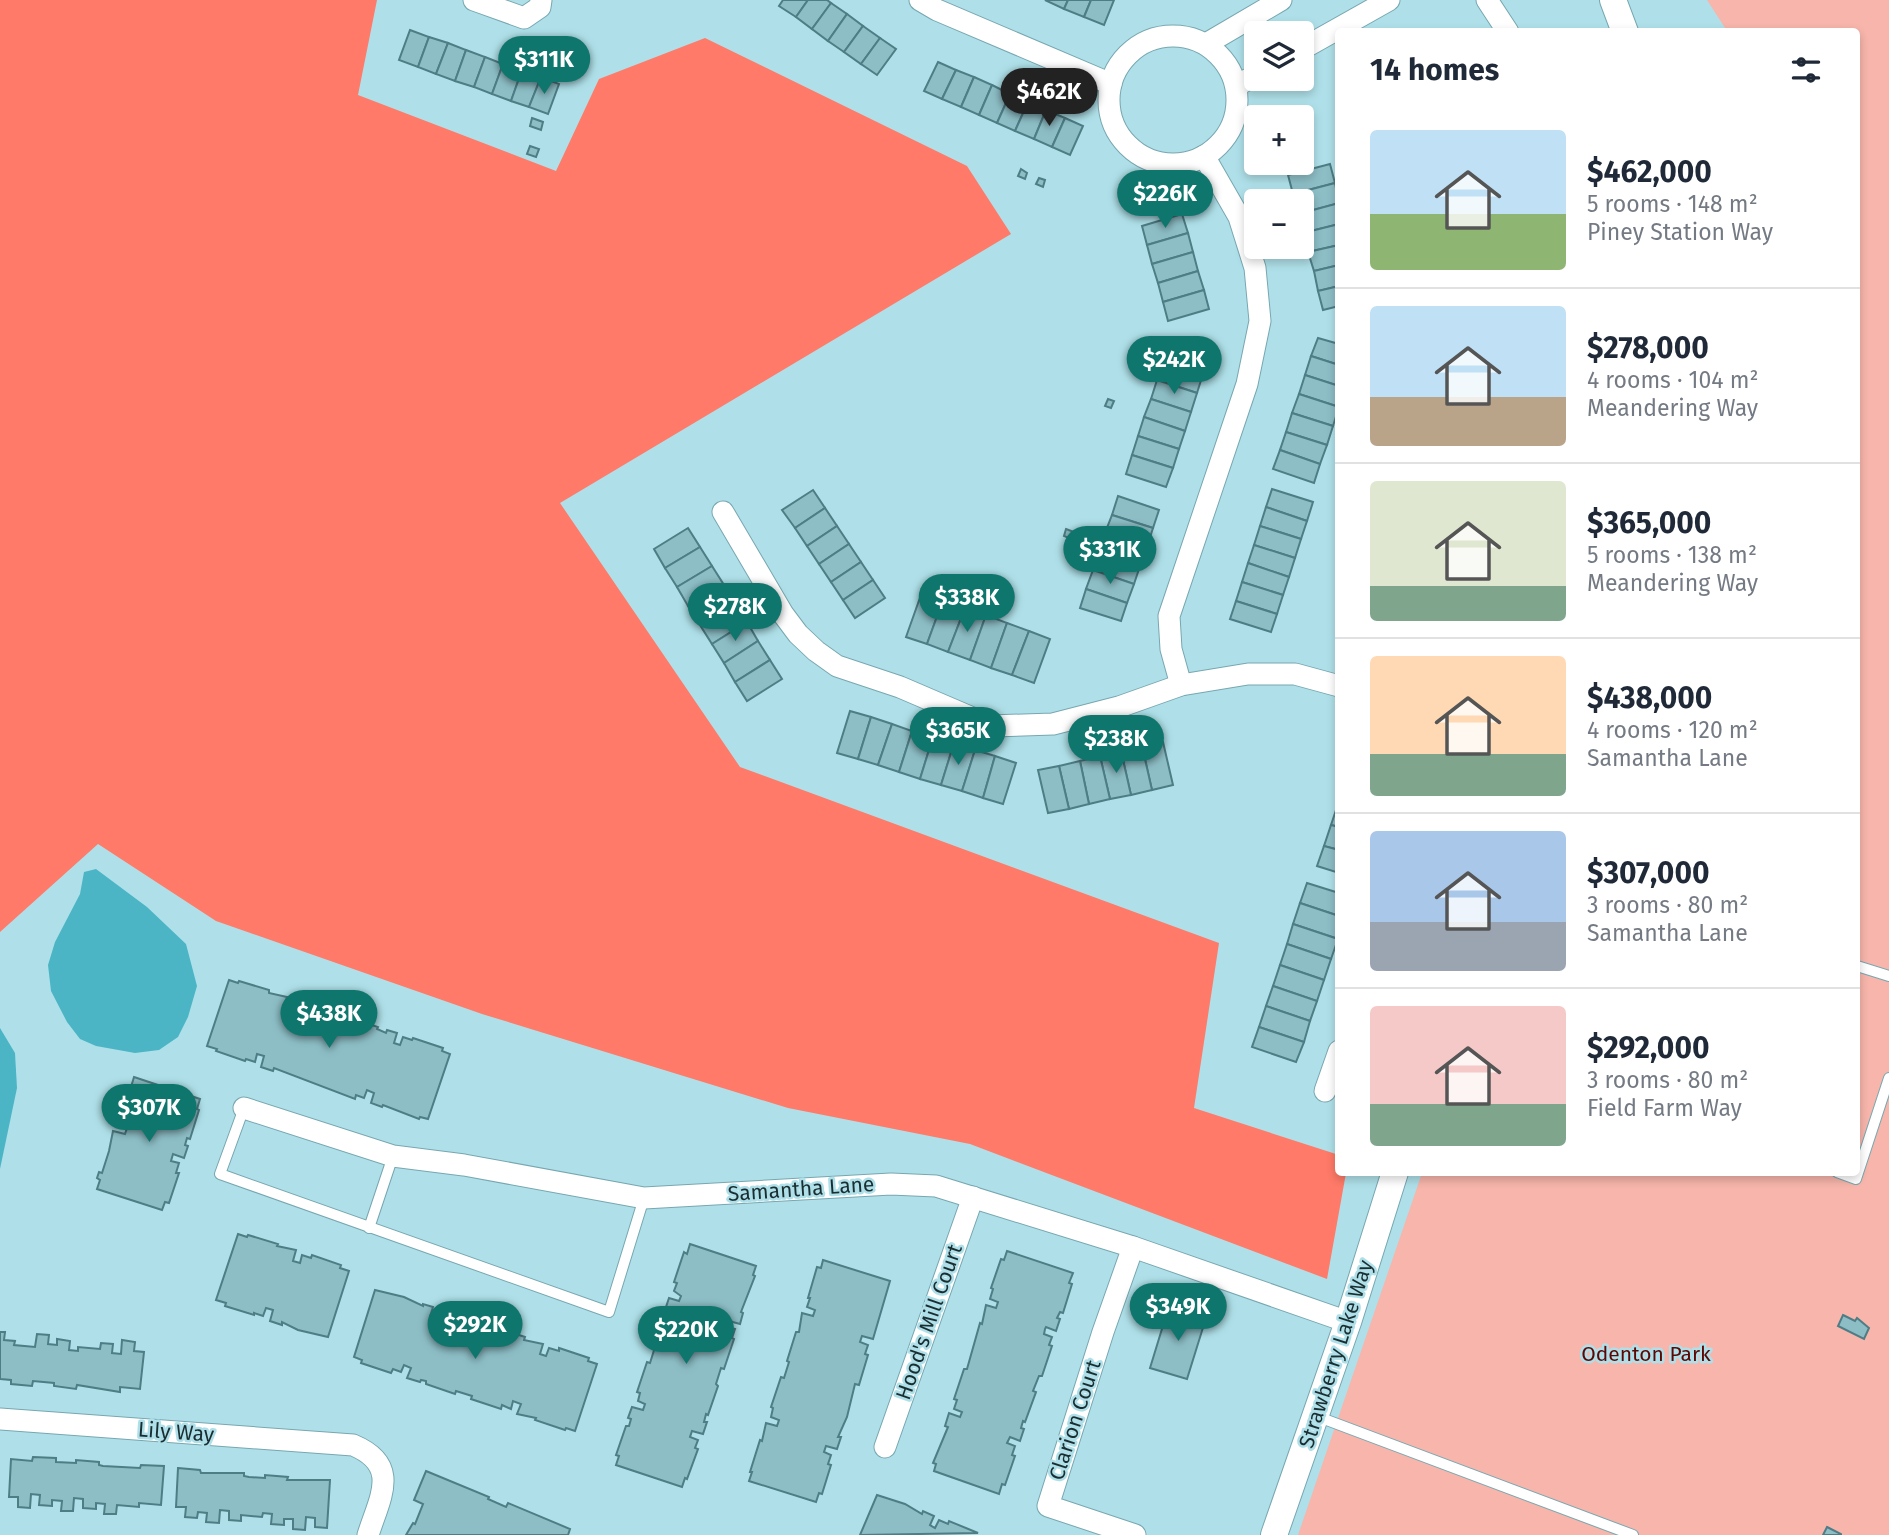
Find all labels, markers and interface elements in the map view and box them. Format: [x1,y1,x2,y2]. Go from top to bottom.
map controls [1244,21,1314,259]
button: layers [1244,21,1314,91]
pin: $311K [495,36,593,96]
text: $311K [514,45,574,73]
icon: filters [1787,51,1825,89]
text: 14 homes [1370,52,1499,88]
pin: $462K [1000,68,1098,128]
text: $462K [1017,77,1081,105]
button: + [1244,105,1314,175]
text: $462,000 [1587,154,1712,190]
icon: home [1426,158,1510,242]
pin: $226K [1116,170,1214,230]
text: $226K [1133,179,1197,207]
button: − [1244,189,1314,259]
text: 5 rooms · 148 m² [1587,190,1758,218]
text: Piney Station Way [1587,218,1773,246]
text: $278,000 [1587,330,1709,366]
icon: home [1426,334,1510,418]
pin: $242K [1125,336,1223,396]
text: $242K [1143,345,1205,373]
text: 4 rooms · 104 m² [1587,366,1758,394]
text: Meandering Way [1587,394,1758,422]
text: $365,000 [1587,505,1711,541]
icon: home [1426,509,1510,593]
pin: $331K [1061,526,1159,586]
text: $331K [1079,535,1141,563]
text: 5 rooms · 138 m² [1587,541,1757,569]
text: Meandering Way [1587,569,1758,597]
pin: $338K [918,574,1016,634]
text: $338K [935,583,999,611]
pin: $278K [686,584,784,643]
text: $278K [704,592,766,620]
text: $438,000 [1587,680,1712,716]
icon: home [1426,684,1510,768]
pin: $365K [909,708,1007,767]
text: $365K [926,716,990,744]
pin: $238K [1067,716,1165,775]
text: 4 rooms · 120 m² [1587,716,1758,744]
text: $238K [1084,724,1148,752]
text: Samantha Lane [1587,744,1748,772]
text: $307,000 [1587,855,1710,891]
icon: home [1426,859,1510,943]
text: 3 rooms · 80 m² [1587,891,1748,919]
text: Samantha Lane [1587,919,1748,947]
pin: $438K [280,990,378,1050]
text: $438K [296,999,362,1027]
text: $292,000 [1587,1030,1710,1066]
icon: home [1426,1034,1510,1118]
text: 3 rooms · 80 m² [1587,1066,1748,1094]
pin: $307K [100,1084,198,1144]
text: $307K [118,1093,180,1121]
text: Field Farm Way [1587,1094,1742,1122]
street label: Samantha Lane [727,1171,875,1207]
street label: Hood's Mill Court [890,1240,968,1403]
street label: Strawberry Lake Way [1293,1256,1379,1451]
pin: $349K [1129,1284,1227,1343]
text: $349K [1146,1292,1210,1320]
pin: $292K [426,1302,524,1361]
pin: $220K [637,1306,735,1366]
text: $292K [444,1310,506,1338]
text: $220K [654,1315,718,1343]
park label: Odenton Park [1581,1341,1711,1367]
street label: Clarion Court [1043,1356,1107,1483]
street label: Lily Way [137,1416,216,1448]

